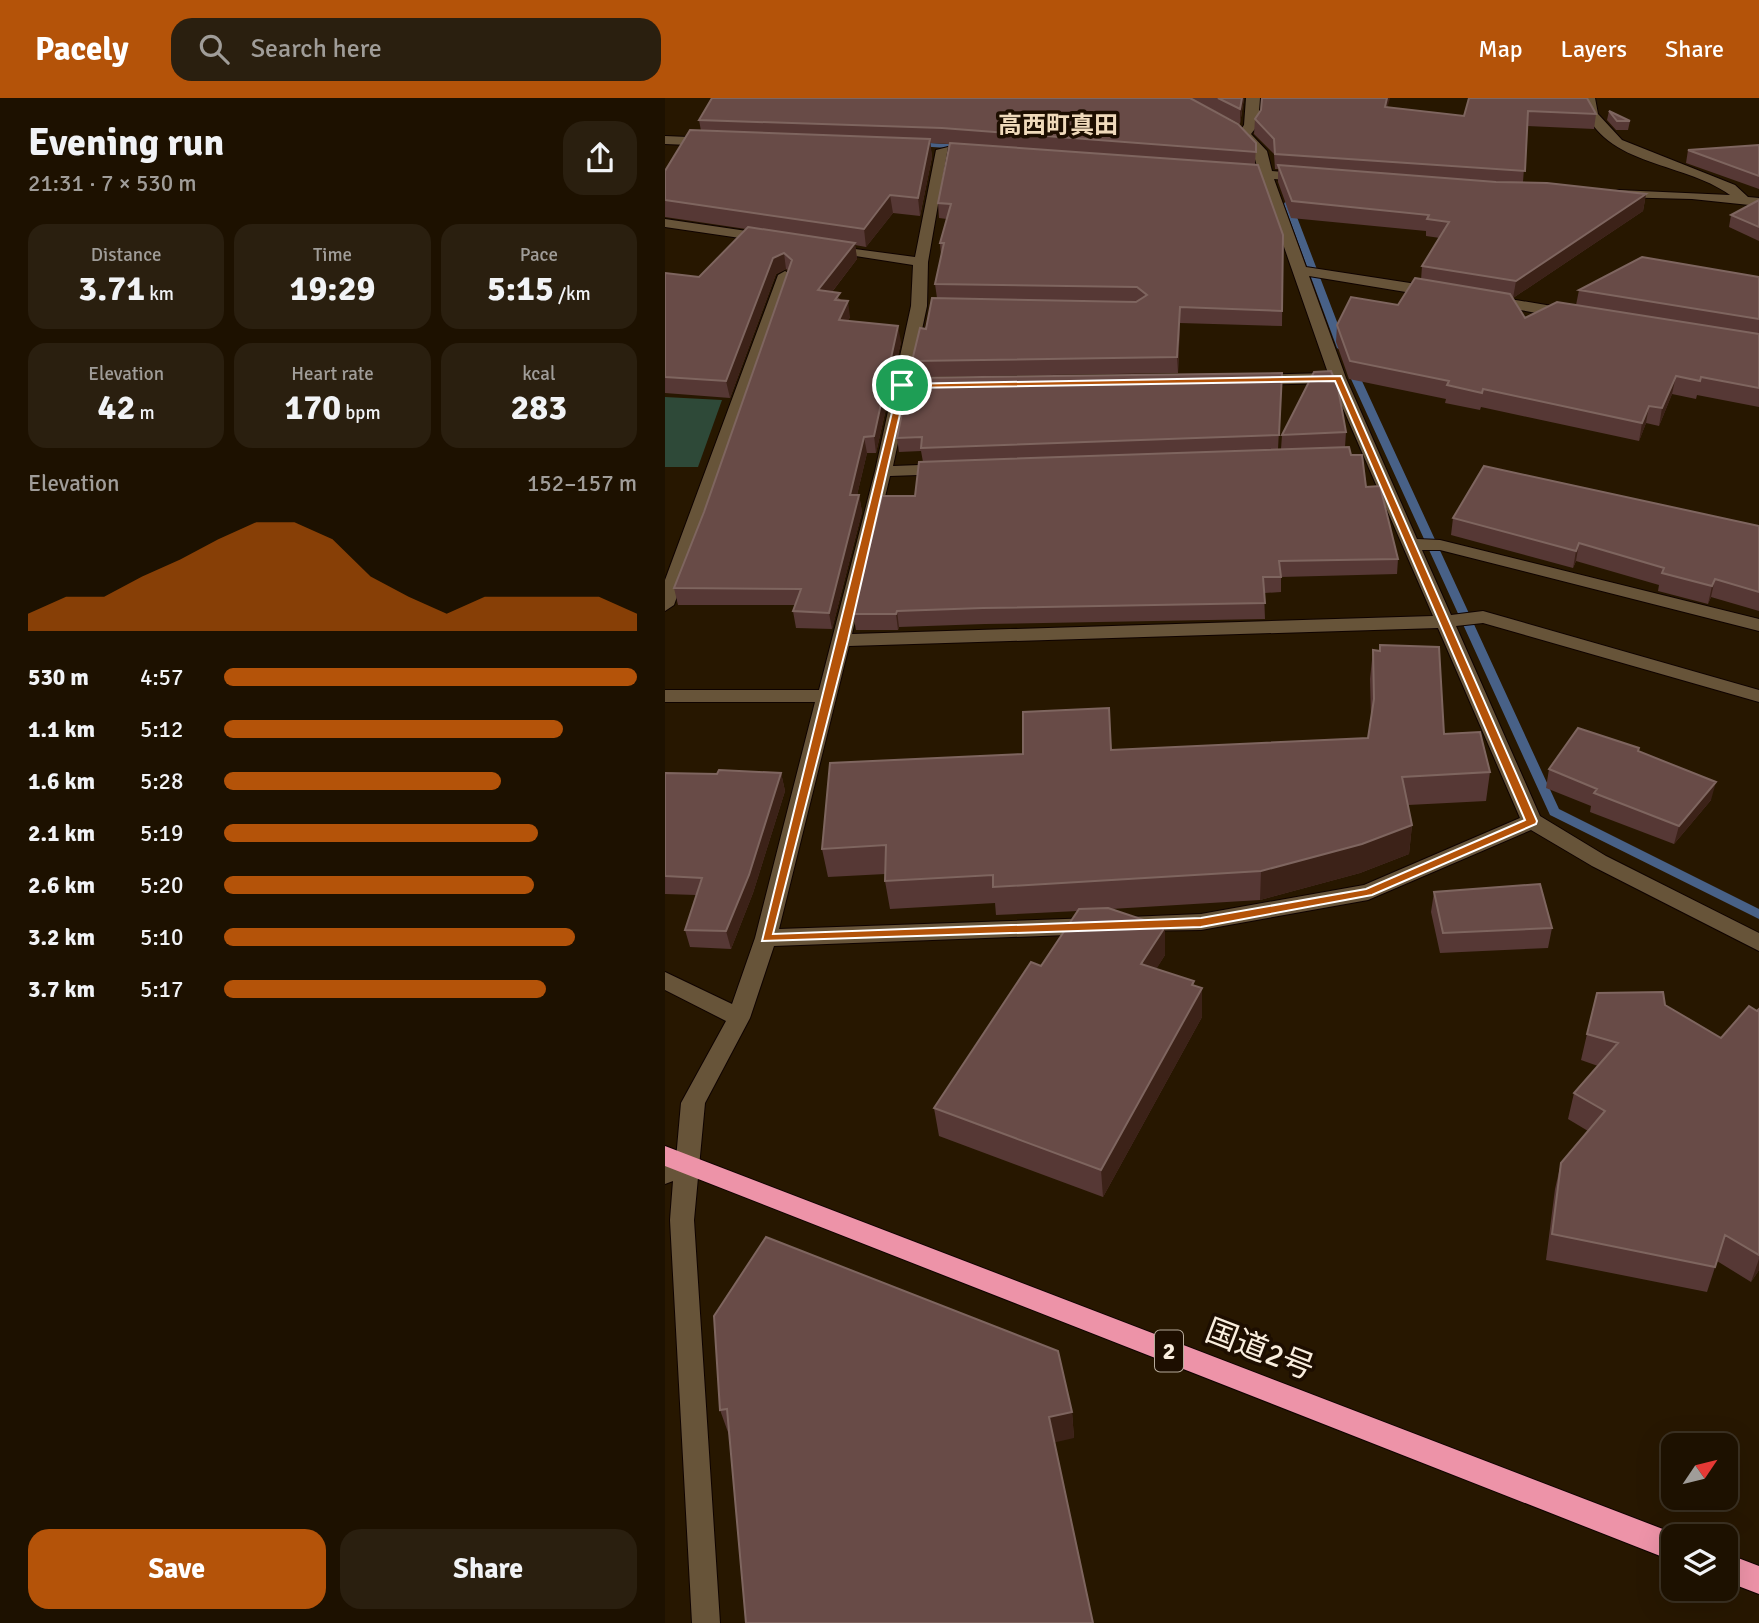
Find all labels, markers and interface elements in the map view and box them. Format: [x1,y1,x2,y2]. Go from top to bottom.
search box [171,18,661,81]
text: Pacely [35,29,129,70]
icon: search [195,30,233,68]
text: Search here [251,33,382,65]
text: Map [1478,34,1523,64]
text: Layers [1561,34,1627,64]
text: Share [1665,34,1724,64]
district label: 高西町真田 [998,110,1118,140]
text: Evening run [28,119,224,166]
button: share [563,121,637,195]
text: 21:31 · 7 × 530 m [28,169,197,198]
text: Distance [91,243,162,267]
text: Time [313,243,352,267]
text: Pace [520,243,558,267]
text: 3.71 [78,267,145,310]
text: 19:29 [290,267,375,310]
text: 5:15 [487,267,554,310]
text: km [145,282,174,306]
text: /km [554,282,591,306]
pin [872,355,932,415]
text: Elevation [88,362,164,386]
text: Heart rate [291,362,374,386]
text: kcal [522,362,555,386]
icon: arrive [883,366,921,404]
text: 42 [98,386,135,429]
text: 170 [284,386,341,429]
text: 283 [510,386,567,429]
text: m [135,401,155,425]
text: bpm [341,401,381,425]
text: Elevation [28,469,120,498]
text: 152–157 m [527,469,637,498]
text: 530 m [28,663,89,692]
text: 4:57 [140,663,183,692]
text: 1.1 km [28,715,95,744]
text: 5:12 [140,715,183,744]
text: 1.6 km [28,767,95,796]
text: 5:28 [140,767,183,796]
text: 2.1 km [28,819,95,848]
text: 5:19 [140,819,183,848]
text: 2.6 km [28,871,95,900]
text: 5:20 [140,871,183,900]
text: 3.2 km [28,923,95,952]
text: 5:10 [140,923,183,952]
text: 3.7 km [28,975,95,1004]
text: 5:17 [140,975,183,1004]
street label: 国道2号 [1200,1311,1320,1388]
road number: 2 [1155,1330,1183,1372]
north arrow [1661,1433,1738,1510]
map controls [1661,1433,1738,1601]
button: layers [1661,1524,1738,1601]
button: Save [28,1529,326,1609]
button: Share [340,1529,637,1609]

